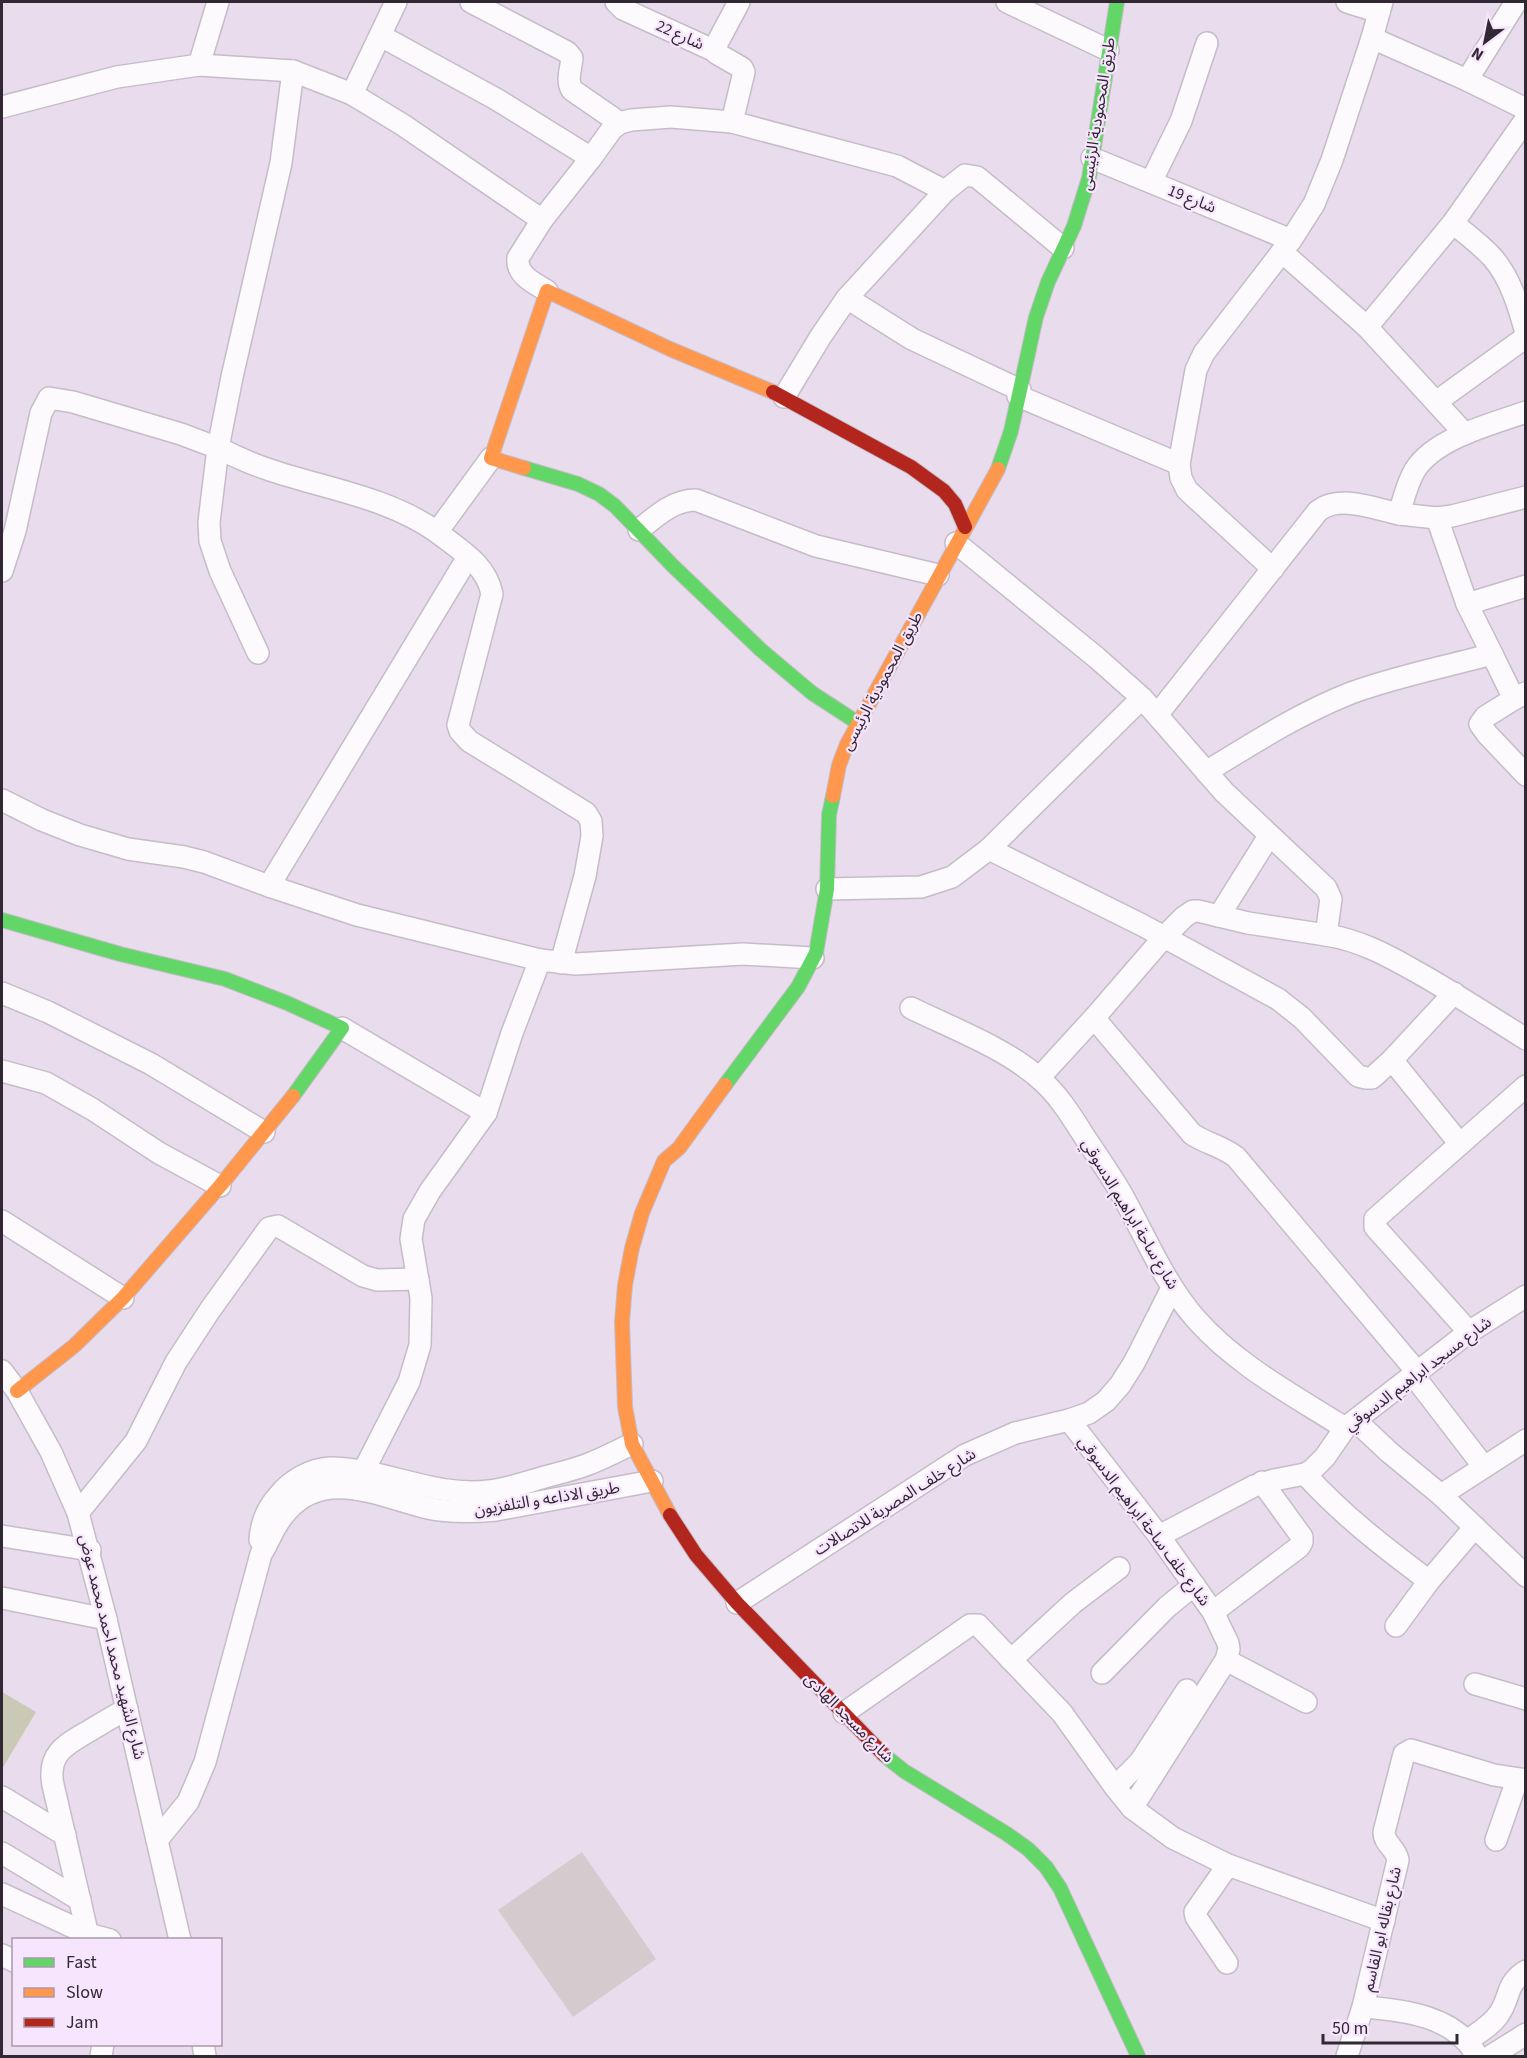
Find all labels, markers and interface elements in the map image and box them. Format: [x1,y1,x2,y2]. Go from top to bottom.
north arrow [1455,12,1515,72]
street label: شارع 22 [652,15,707,56]
street label: طريق المحمودية الرئيسى [1075,36,1121,192]
text: N [1467,42,1488,66]
street label: شارع 19 [1164,179,1219,220]
street label: طريق المحمودية الرئيسى [836,607,928,754]
street label: شارع ساحة ابراهيم الدسوقي [1075,1134,1184,1294]
street label: شارع مسجد ابراهيم الدسوقي [1340,1311,1497,1437]
street label: شارع خلف ساحة ابراهيم الدسوقي [1072,1431,1215,1611]
street label: شارع خلف المصرية للاتصالات [810,1443,981,1562]
street label: طريق الاذاعه و التلفزيون [473,1477,622,1521]
street label: شارع الشهيد محمد احمد محمد عوض [72,1532,151,1762]
street label: شارع مسجد الهادى [799,1668,899,1768]
street label: شارع بقاله ابو القاسم [1357,1864,1408,1994]
legend [12,1938,222,2046]
text: Fast [66,1950,97,1975]
text: Slow [66,1980,103,2005]
scale bar [1323,2007,1456,2045]
text: Jam [66,2010,99,2035]
text: 50 m [1332,2016,1368,2041]

